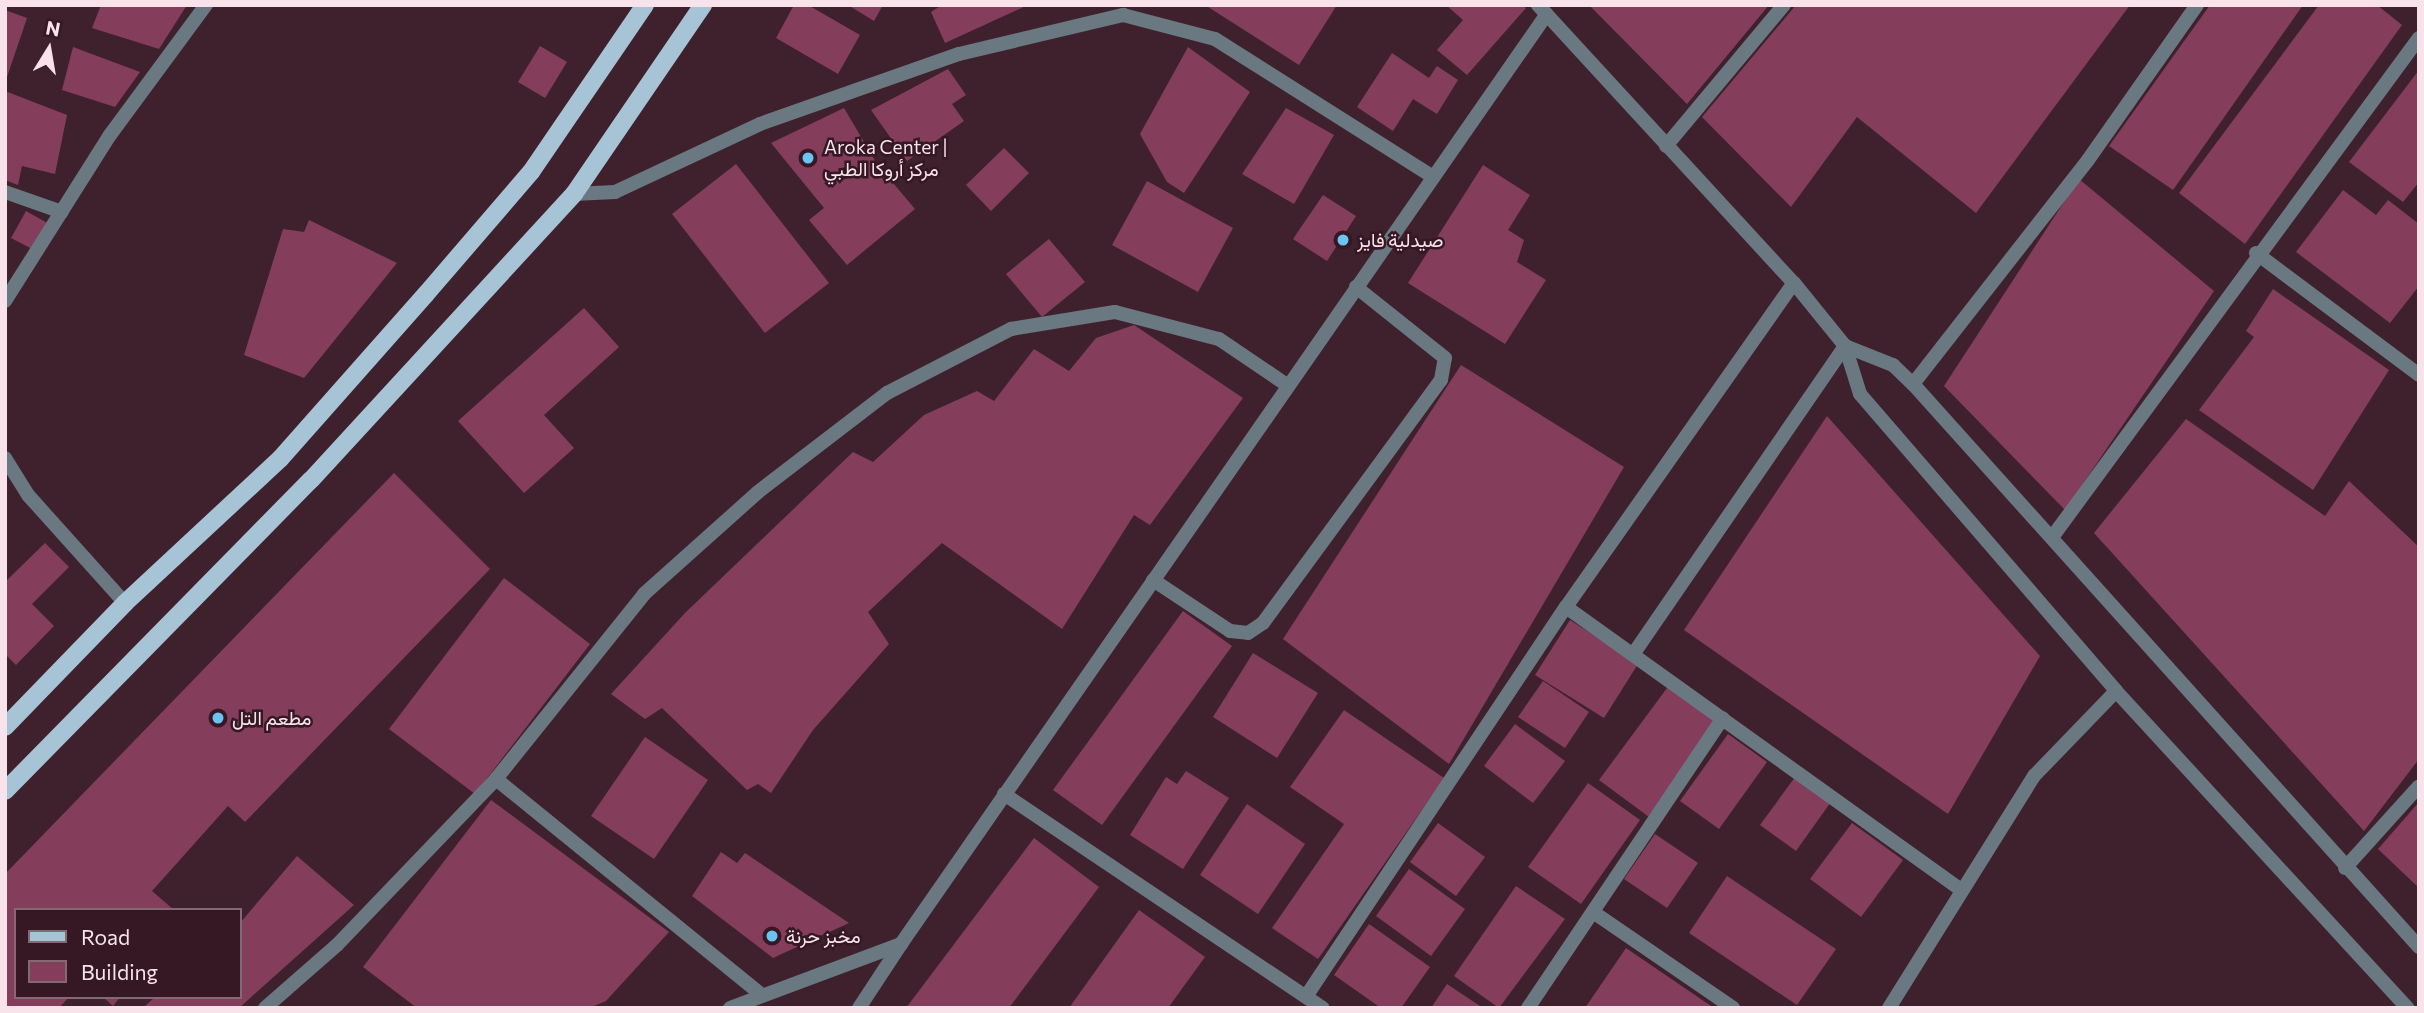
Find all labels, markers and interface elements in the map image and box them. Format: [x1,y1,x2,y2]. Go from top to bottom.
north arrow [14,14,84,84]
text: N [44,15,62,41]
place label: Aroka Center | مركز أروكا الطبي [824,136,947,180]
marker: Aroka Center | مركز أروكا الطبي [798,148,818,168]
place label: صيدلية فايز [1357,229,1443,251]
marker: صيدلية فايز [1335,232,1351,248]
place label: مطعم التل [232,707,311,729]
marker: مطعم التل [210,710,226,726]
legend [14,908,242,999]
text: Road [81,924,130,949]
place label: مخبز حرنة [786,925,861,947]
marker: مخبز حرنة [764,928,780,944]
text: Building [81,959,158,984]

